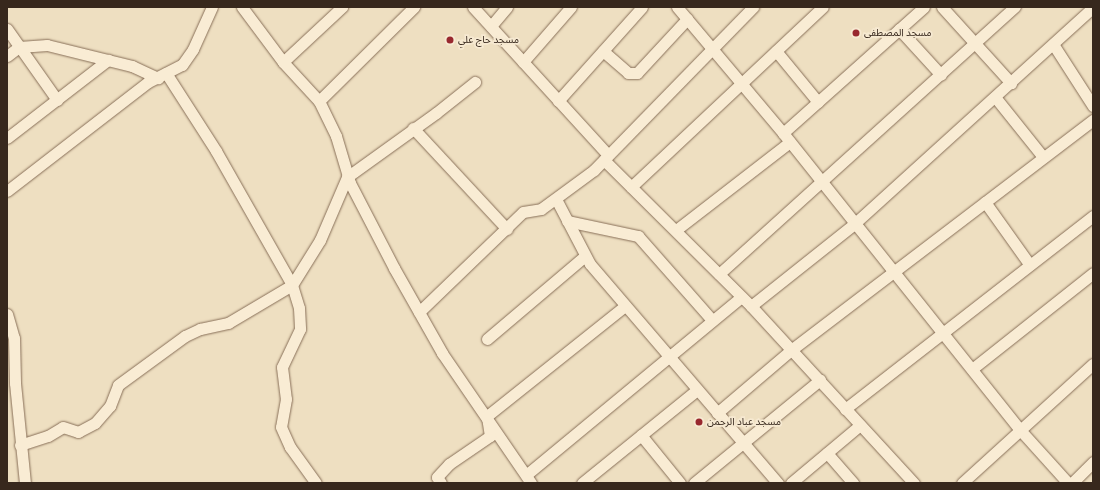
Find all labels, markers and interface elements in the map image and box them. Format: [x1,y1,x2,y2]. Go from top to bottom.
place label: مسجد المصطفى [864,27,932,39]
marker: مسجد المصطفى [851,28,861,38]
place label: مسجد حاج علي [458,34,519,46]
marker: مسجد حاج علي [445,35,455,45]
place label: مسجد عباد الرحمن [707,416,781,428]
marker: مسجد عباد الرحمن [694,417,704,427]

